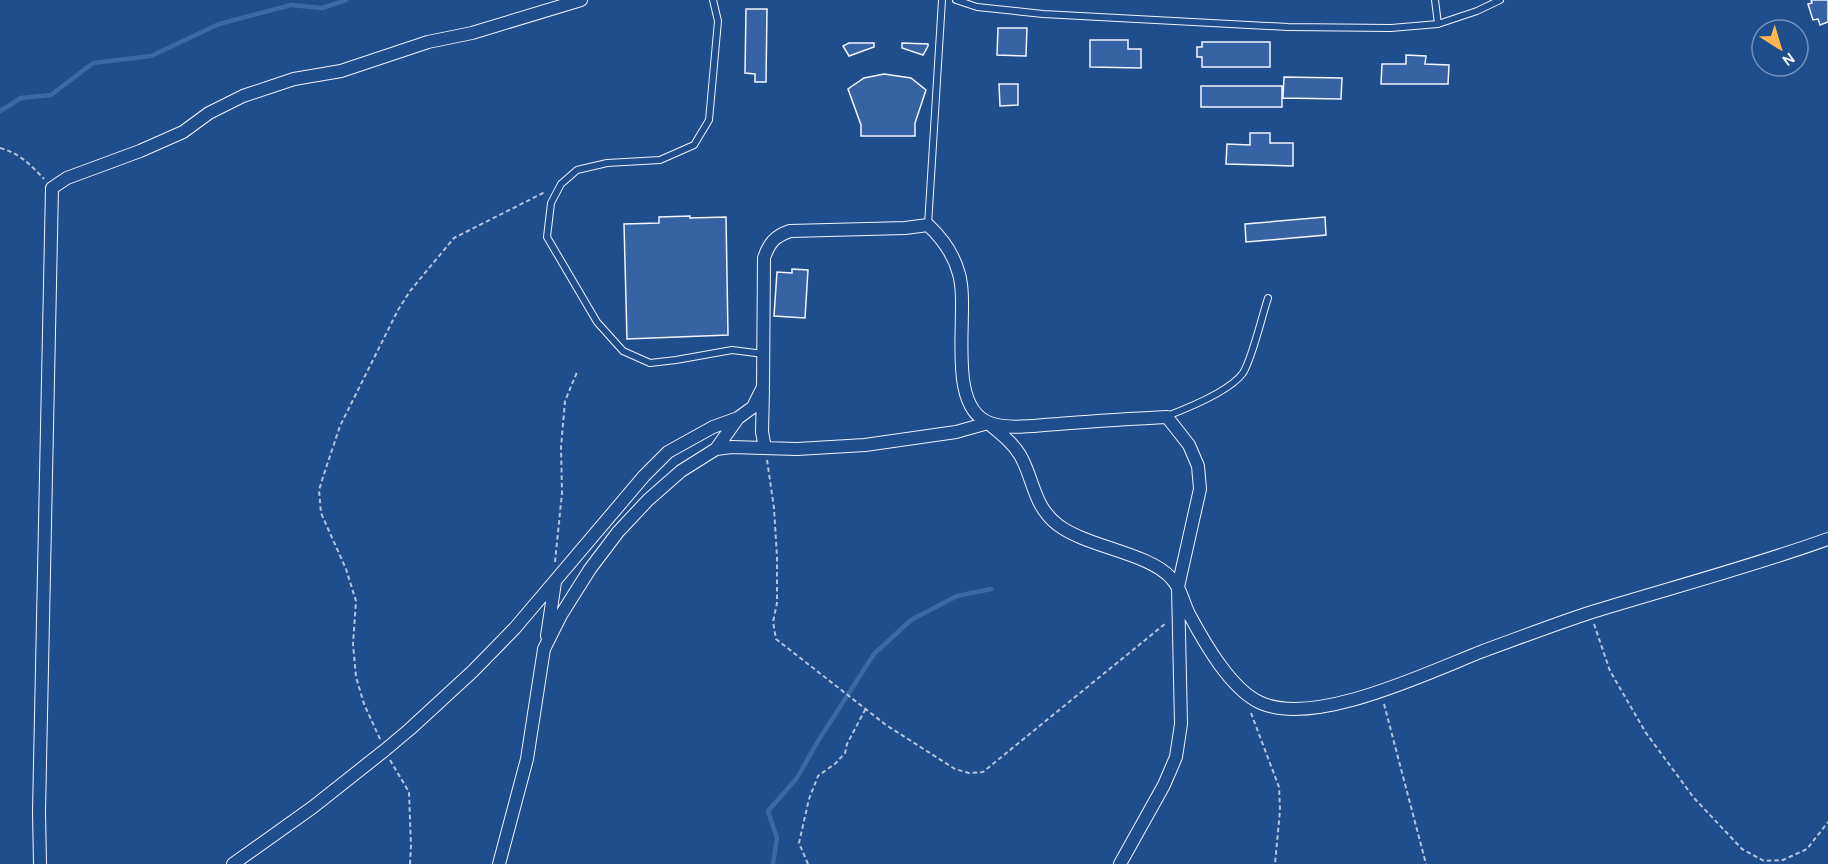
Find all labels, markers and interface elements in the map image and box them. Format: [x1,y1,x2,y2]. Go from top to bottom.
north arrow [1750,18,1810,78]
text: N [1778,49,1799,71]

